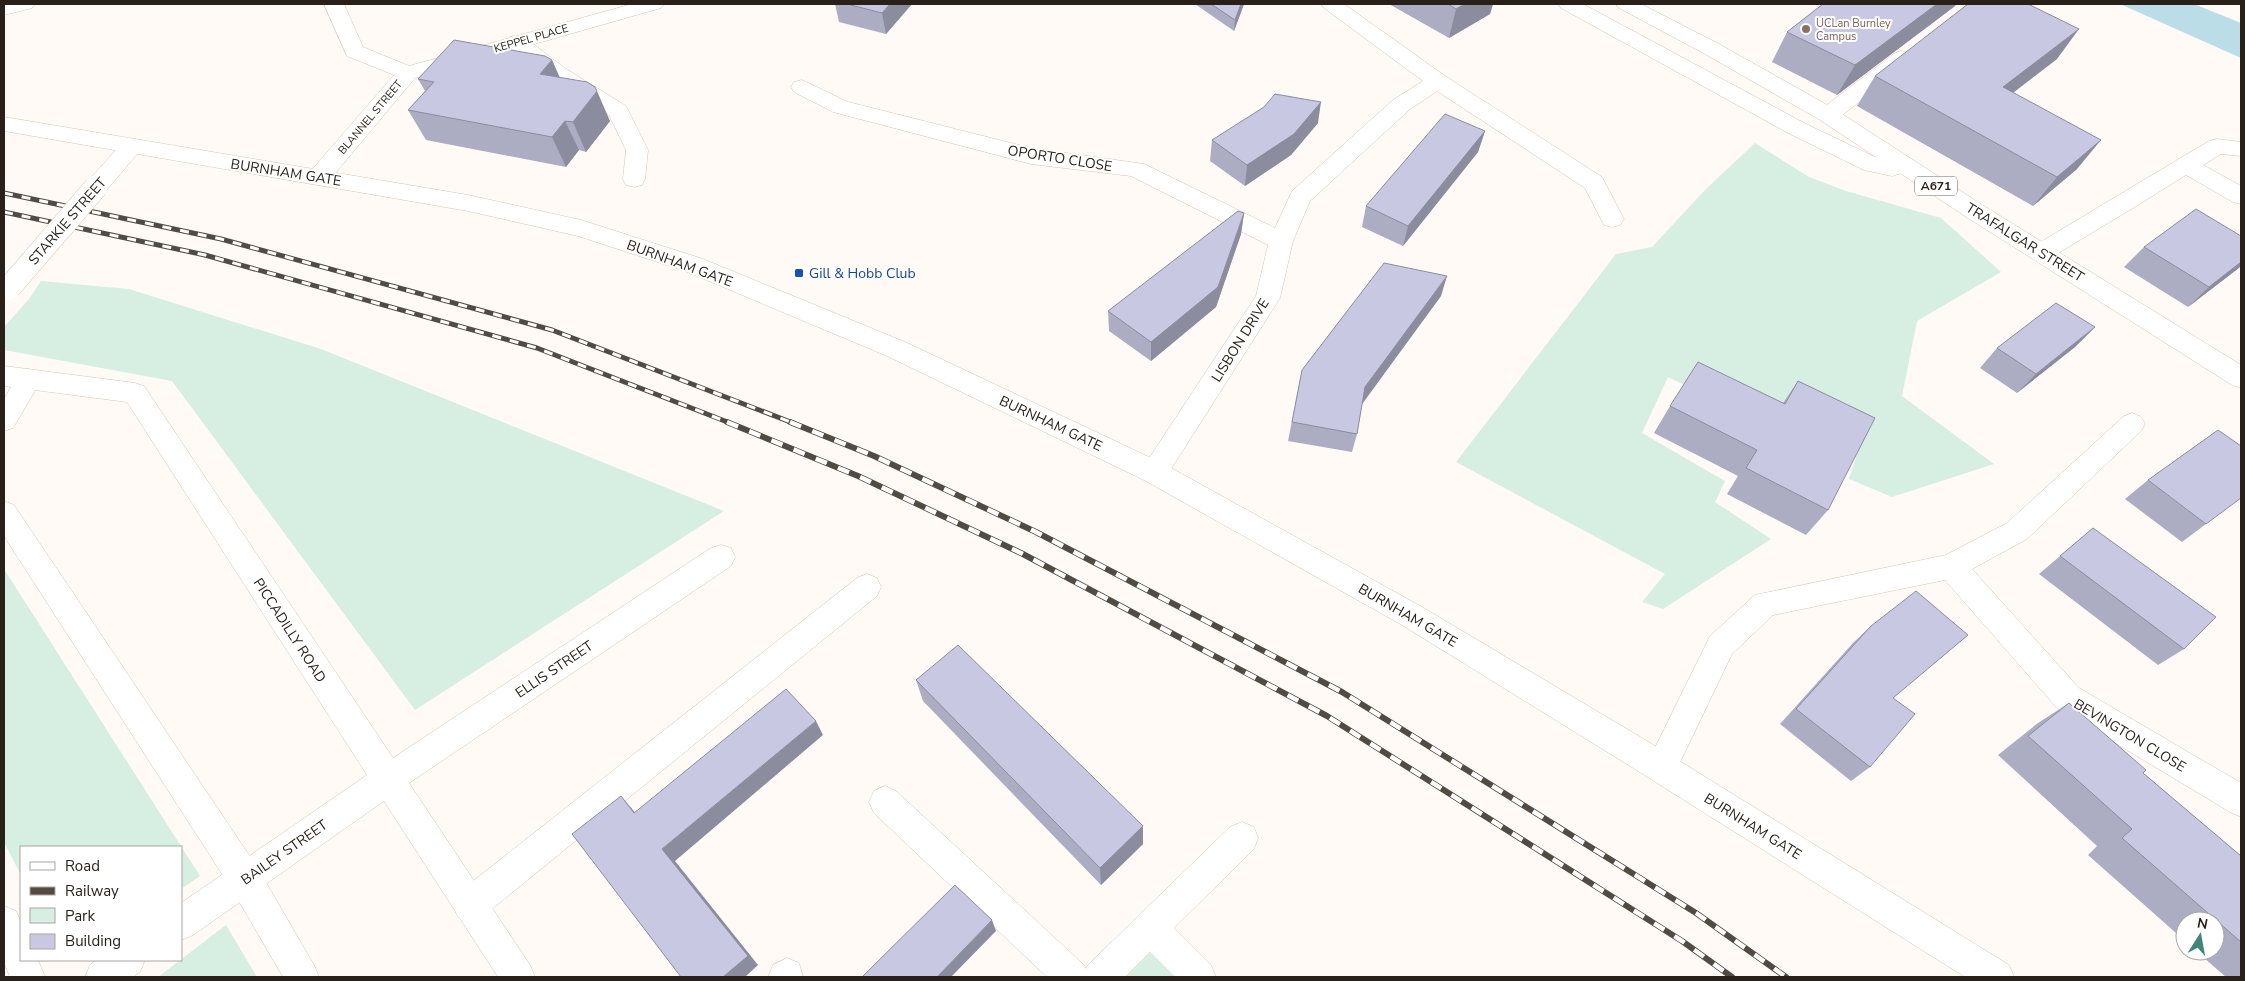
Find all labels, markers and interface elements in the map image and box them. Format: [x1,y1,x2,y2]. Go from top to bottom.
place label: UCLan Burnley Campus [1816,16,1891,44]
street label: KEPPEL PLACE [492,21,570,56]
marker: UCLan Burnley Campus [1800,23,1812,35]
street label: BLANNEL STREET [335,77,406,158]
street label: OPORTO CLOSE [1006,141,1114,176]
street label: BURNHAM GATE [229,154,343,191]
street label: STARKIE STREET [24,173,111,269]
road number: A671 [1915,177,1957,196]
street label: TRAFALGAR STREET [1962,198,2088,287]
street label: BURNHAM GATE [624,235,736,291]
place label: Gill & Hobb Club [809,264,916,283]
marker: Gill & Hobb Club [793,267,805,279]
street label: LISBON DRIVE [1207,295,1274,386]
street label: BURNHAM GATE [996,391,1105,456]
street label: PICCADILLY ROAD [249,574,330,686]
street label: BURNHAM GATE [1355,579,1461,652]
street label: ELLIS STREET [512,636,597,702]
street label: BEVINGTON CLOSE [2070,694,2189,776]
street label: BURNHAM GATE [1700,789,1805,864]
street label: BAILEY STREET [237,815,332,889]
legend [20,846,182,961]
text: Road [65,856,100,876]
text: Railway [65,881,119,901]
text: Park [65,906,95,926]
north arrow [2175,911,2225,961]
text: N [2195,913,2209,934]
text: Building [65,931,121,951]

